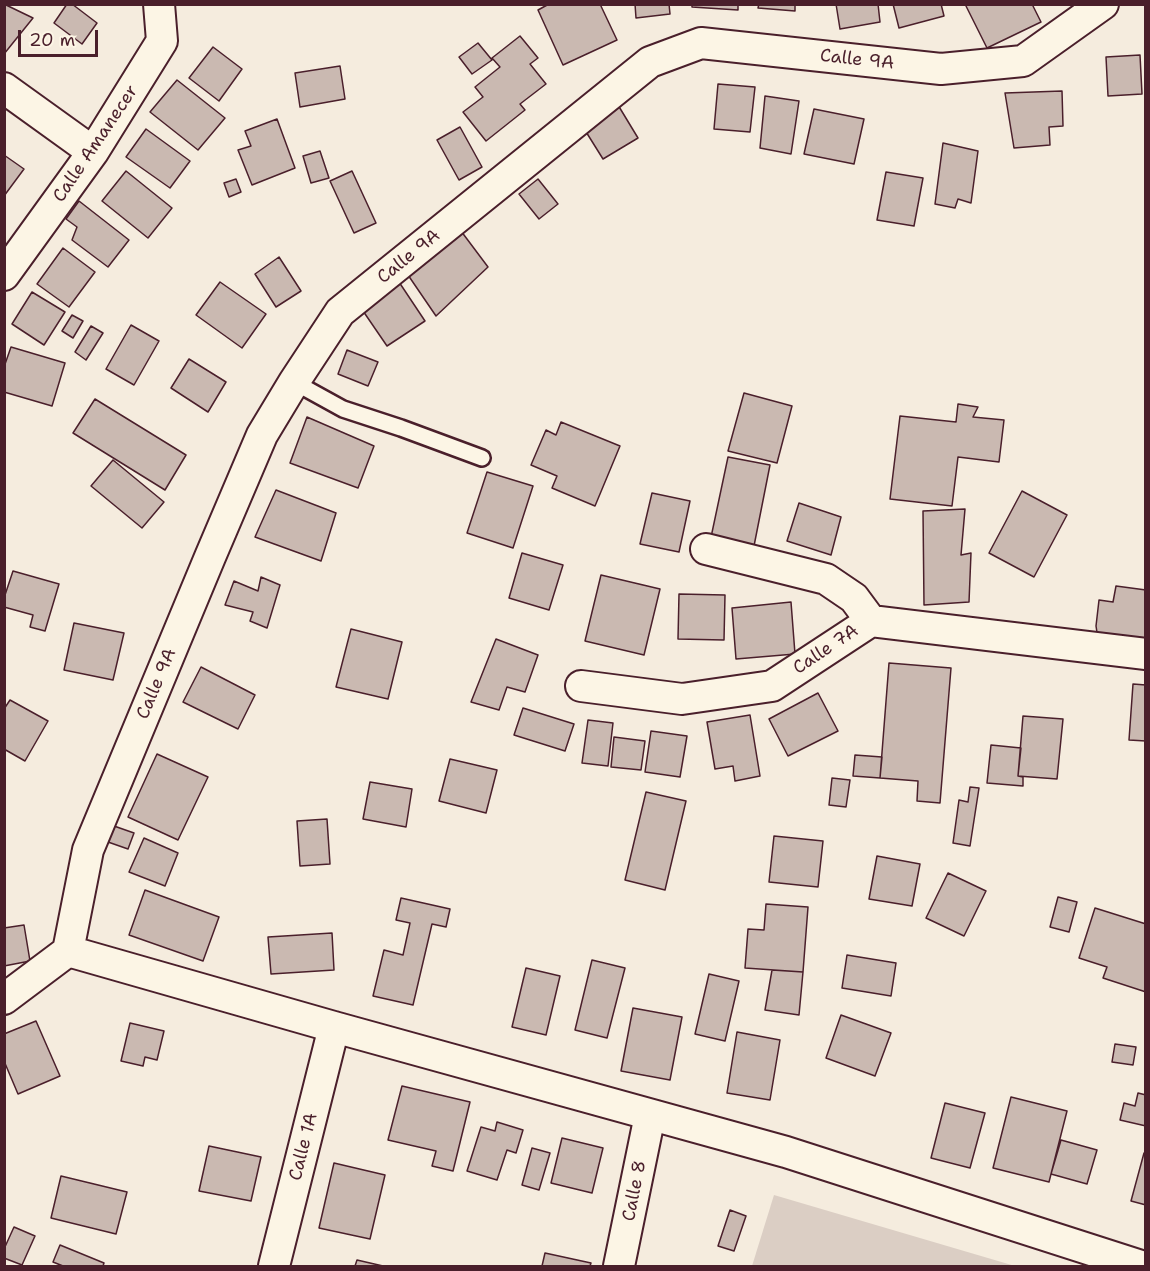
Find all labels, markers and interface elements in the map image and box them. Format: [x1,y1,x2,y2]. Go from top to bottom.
scale bar [21,18,100,56]
text: 20 m [29,28,75,52]
street label: Calle 9A [819,45,895,75]
street label: Calle Amanecer [49,81,143,207]
street label: Calle 9A [373,225,445,289]
street label: Calle 7A [789,620,863,680]
street label: Calle 9A [132,645,182,723]
street label: Calle 1A [285,1111,323,1183]
street label: Calle 8 [619,1159,651,1223]

